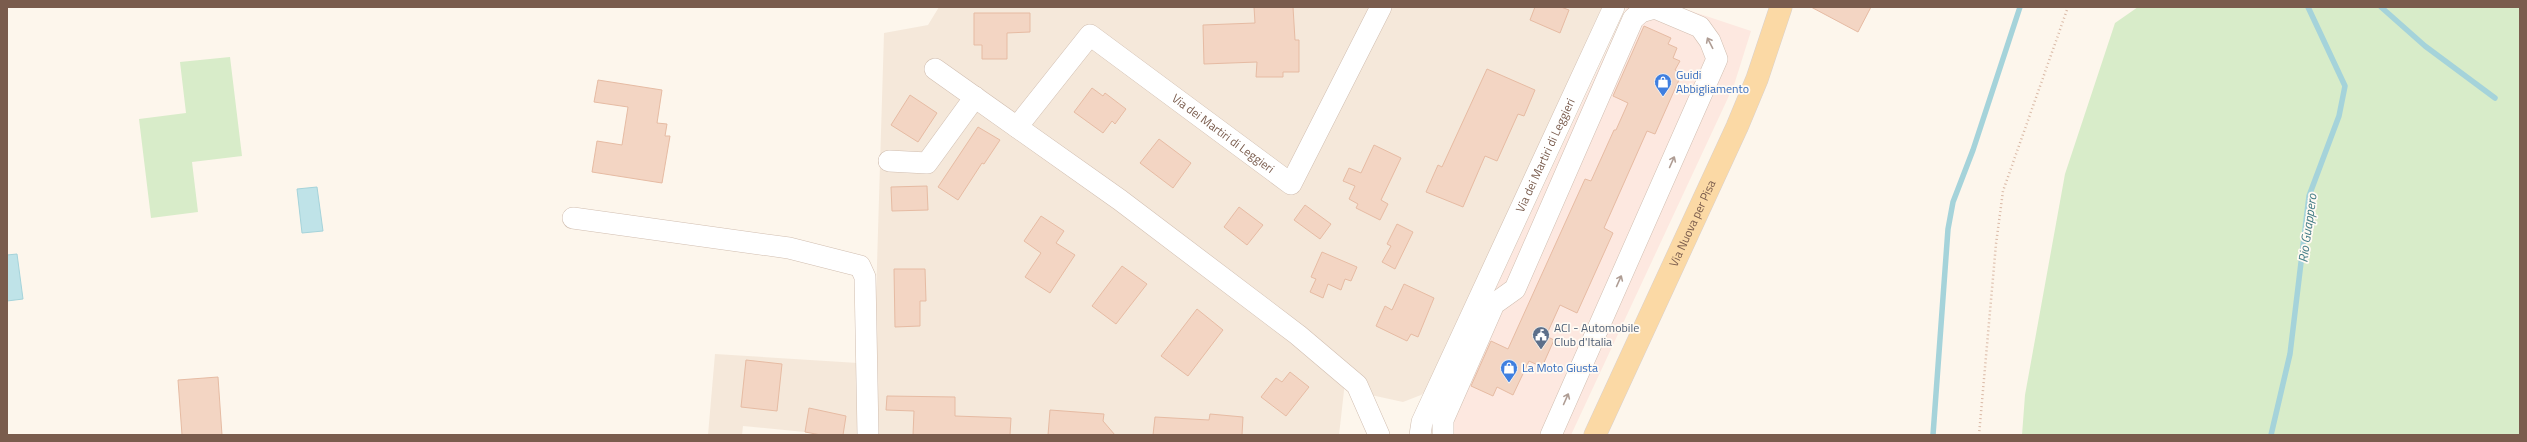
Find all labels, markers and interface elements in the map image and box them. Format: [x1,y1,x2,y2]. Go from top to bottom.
one-way arrow [1706,37,1713,49]
place label: Guidi Abbigliamento [1676,65,1749,98]
shop icon: Guidi Abbigliamento [1653,72,1673,97]
street label: Via dei Martiri di Leggieri [1168,89,1279,178]
street label: Via dei Martiri di Leggieri [1510,95,1580,215]
one-way arrow [1669,156,1676,168]
street label: Via Nuova per Pisa [1664,177,1720,270]
water label: Rio Guappero [2292,192,2322,264]
one-way arrow [1616,275,1623,287]
place label: ACI - Automobile Club d'Italia [1554,318,1639,351]
public building icon: ACI - Automobile Club d'Italia [1531,325,1551,350]
shop icon: La Moto Giusta [1499,358,1519,383]
place label: La Moto Giusta [1522,358,1598,377]
one-way arrow [1563,394,1571,406]

